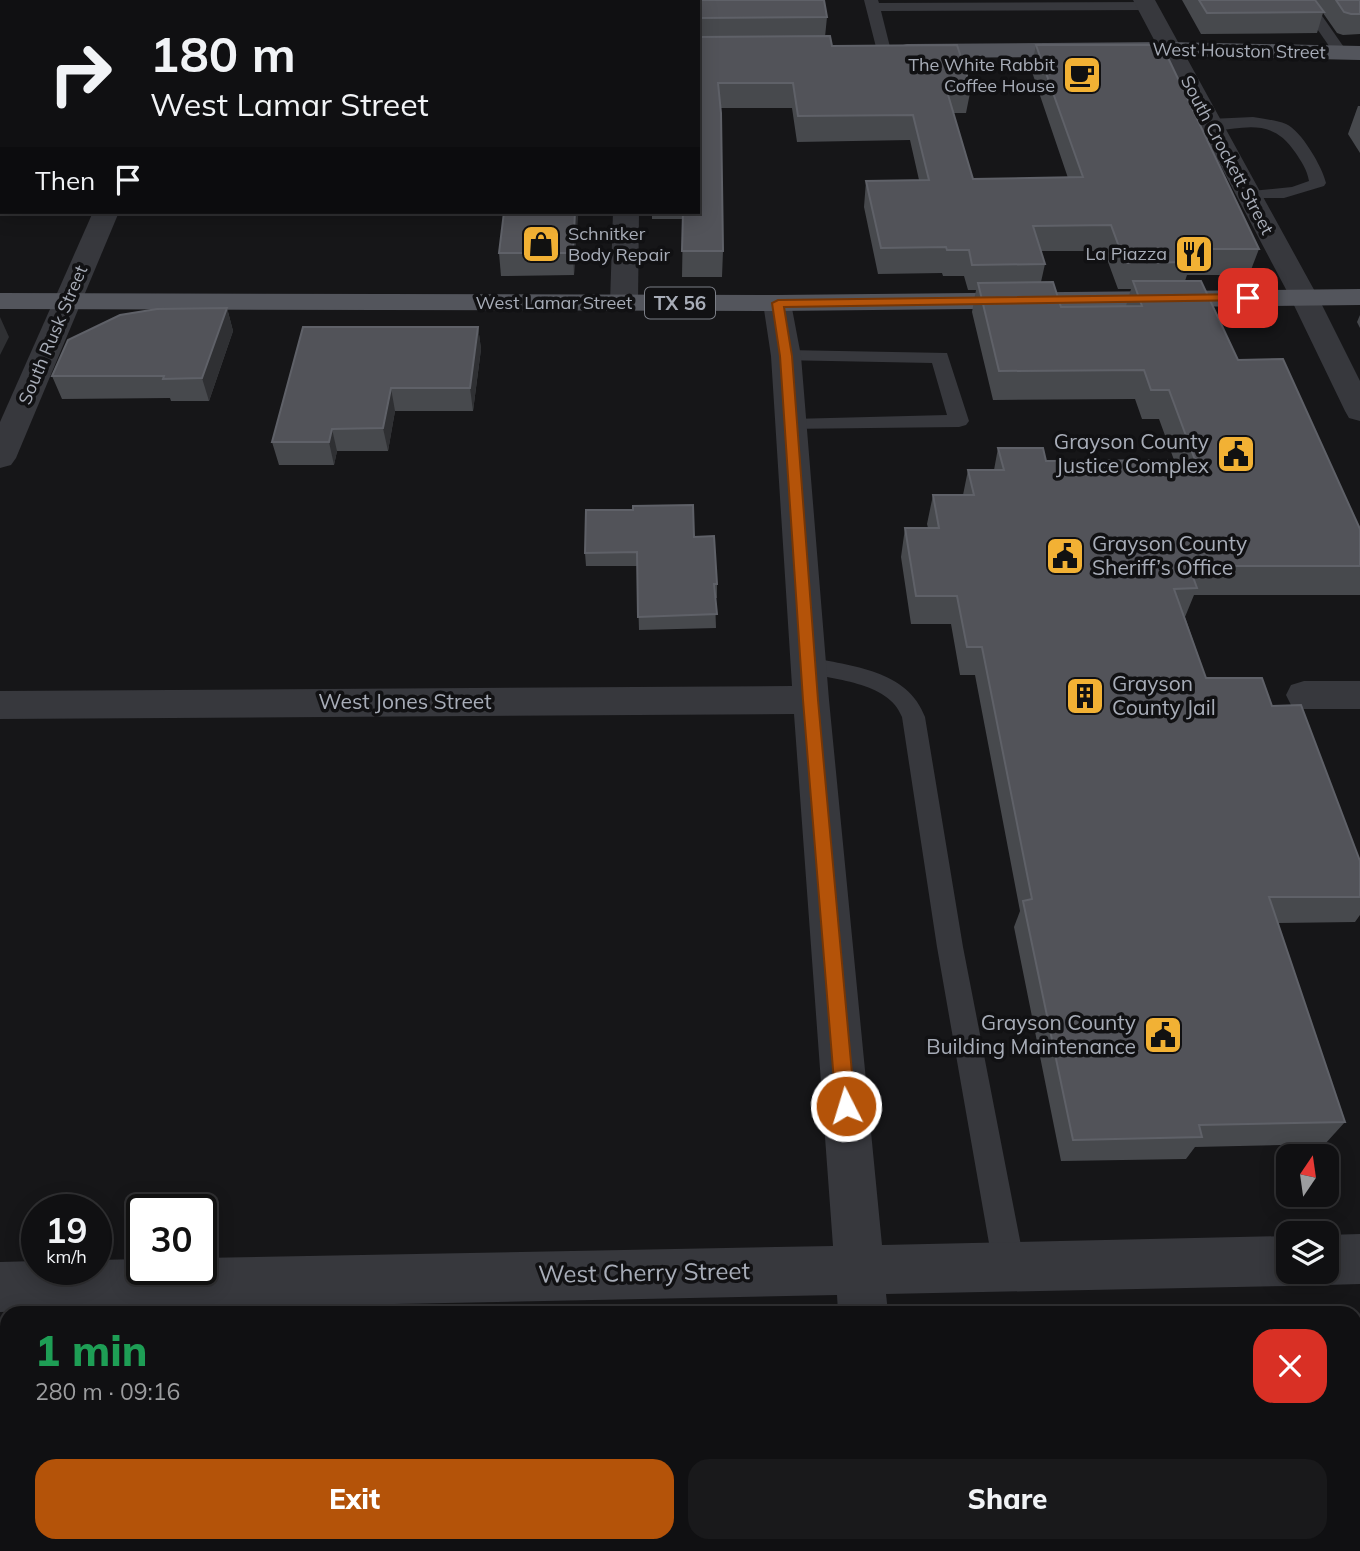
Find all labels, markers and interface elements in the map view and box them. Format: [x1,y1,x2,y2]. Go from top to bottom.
text: 180 m [150,23,296,84]
icon: right [35,28,126,119]
street label: West Houston Street [1152,37,1326,64]
place label: The White Rabbit Coffee House [908,53,1055,97]
cafe icon: The White Rabbit Coffee House [1061,54,1103,96]
street label: South Crockett Street [1176,71,1279,238]
text: West Lamar Street [150,84,429,124]
icon: arrive [109,161,147,199]
text: Then [35,164,95,197]
place label: Schnitker Body Repair [568,222,671,266]
shop icon: Schnitker Body Repair [520,223,562,265]
restaurant icon: La Piazza [1173,233,1215,275]
place label: La Piazza [1085,242,1167,265]
street label: South Rusk Street [13,262,92,408]
pin [1218,268,1278,328]
icon: arrive [1229,279,1267,317]
road number: TX 56 [645,288,715,318]
street label: West Lamar Street [476,291,632,314]
place label: Grayson County Justice Complex [1054,428,1209,478]
public building icon: Grayson County Justice Complex [1215,433,1257,475]
place label: Grayson County Sheriff’s Office [1092,530,1247,580]
public building icon: Grayson County Sheriff’s Office [1044,535,1086,577]
place label: Grayson County Jail [1112,670,1216,720]
building icon: Grayson County Jail [1064,675,1106,717]
street label: West Jones Street [318,688,492,714]
place label: Grayson County Building Maintenance [926,1009,1136,1059]
public building icon: Grayson County Building Maintenance [1142,1014,1184,1056]
position arrow [809,1069,883,1143]
north arrow [1276,1144,1339,1208]
map controls [1276,1144,1339,1284]
speed limit sign: 30 [126,1194,217,1285]
text: 19 [45,1208,88,1252]
button: layers [1276,1221,1339,1284]
text: km/h [46,1245,87,1268]
street label: West Cherry Street [538,1255,750,1289]
text: 1 min [35,1324,148,1377]
button: close [1253,1329,1327,1403]
text: 280 m · 09:16 [35,1377,180,1406]
button: Exit [35,1459,674,1539]
button: Share [688,1459,1327,1539]

